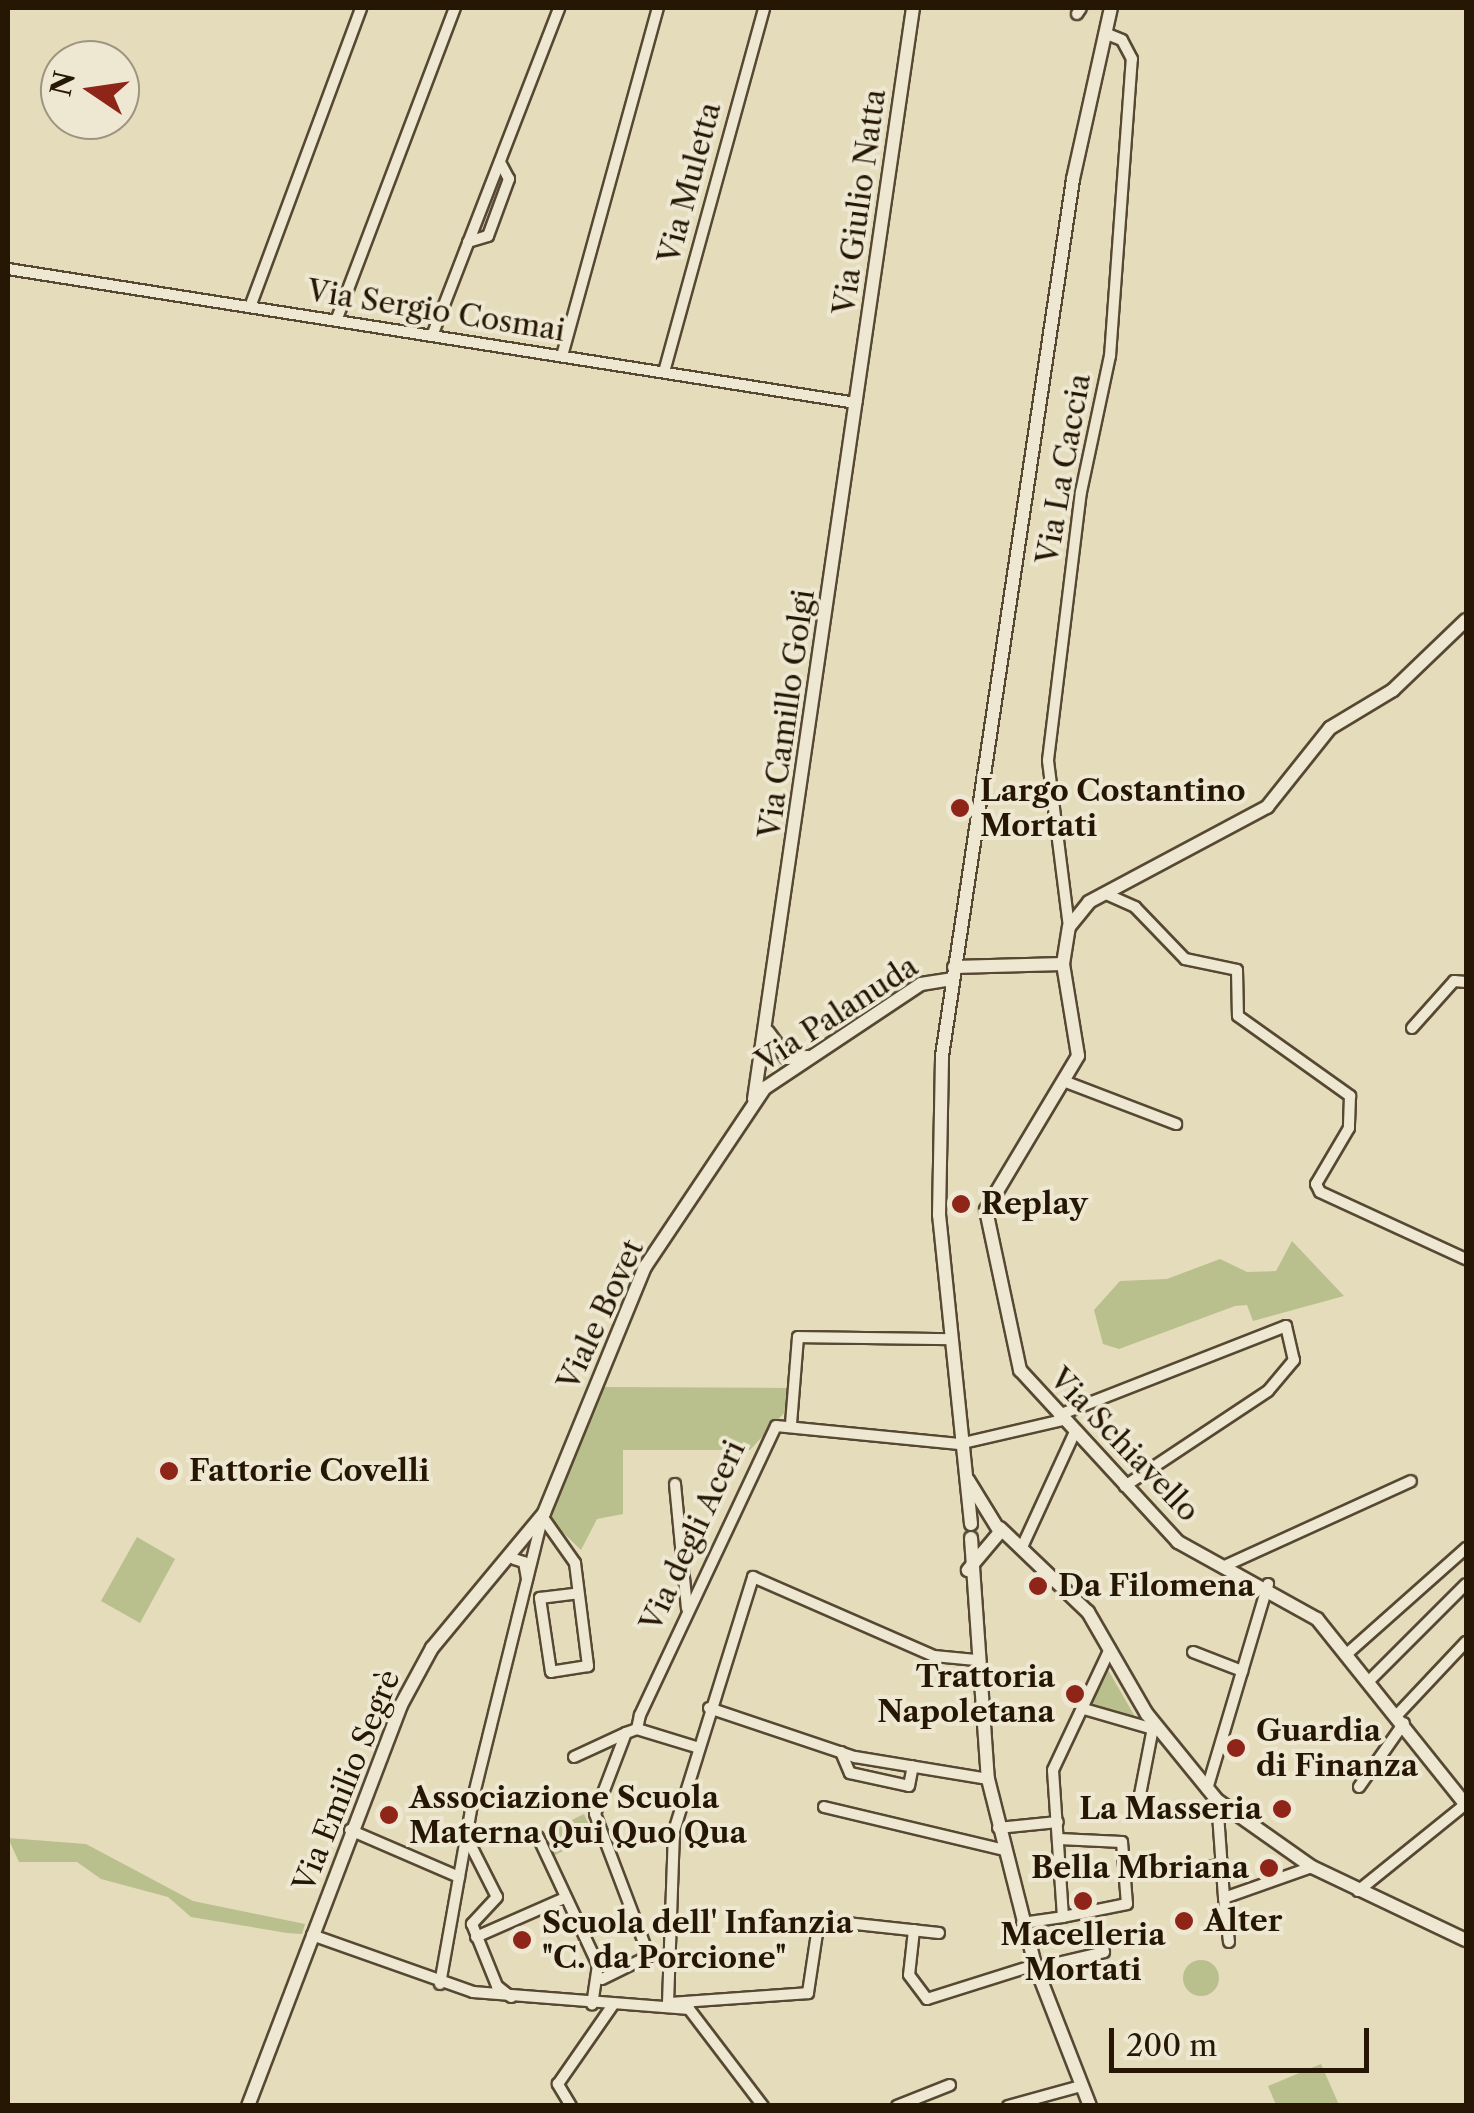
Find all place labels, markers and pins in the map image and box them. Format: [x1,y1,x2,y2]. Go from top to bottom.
place label: Largo Costantino Mortati [980,773,1246,844]
marker: Largo Costantino Mortati [949,797,971,819]
place label: Replay [981,1186,1088,1222]
marker: Replay [950,1193,972,1215]
place label: Fattorie Covelli [189,1453,429,1489]
marker: Fattorie Covelli [158,1460,180,1482]
place label: Da Filomena [1058,1568,1255,1604]
marker: Da Filomena [1027,1575,1049,1597]
place label: Trattoria Napoletana [877,1659,1055,1730]
marker: Trattoria Napoletana [1064,1683,1086,1705]
place label: Guardia di Finanza [1256,1713,1418,1784]
marker: Guardia di Finanza [1225,1737,1247,1759]
place label: Associazione Scuola Materna Qui Quo Qua [409,1780,747,1850]
place label: La Masseria [1079,1791,1262,1827]
marker: La Masseria [1271,1798,1293,1820]
marker: Associazione Scuola Materna Qui Quo Qua [378,1804,400,1826]
place label: Bella Mbriana [1031,1850,1249,1886]
marker: Bella Mbriana [1258,1857,1280,1879]
marker: Macelleria Mortati [1072,1890,1094,1912]
place label: Alter [1204,1903,1282,1939]
place label: Scuola dell' Infanzia "C. da Porcione" [542,1905,854,1976]
marker: Alter [1173,1910,1195,1932]
place label: Macelleria Mortati [1000,1917,1166,1988]
marker: Scuola dell' Infanzia "C. da Porcione" [511,1929,533,1951]

